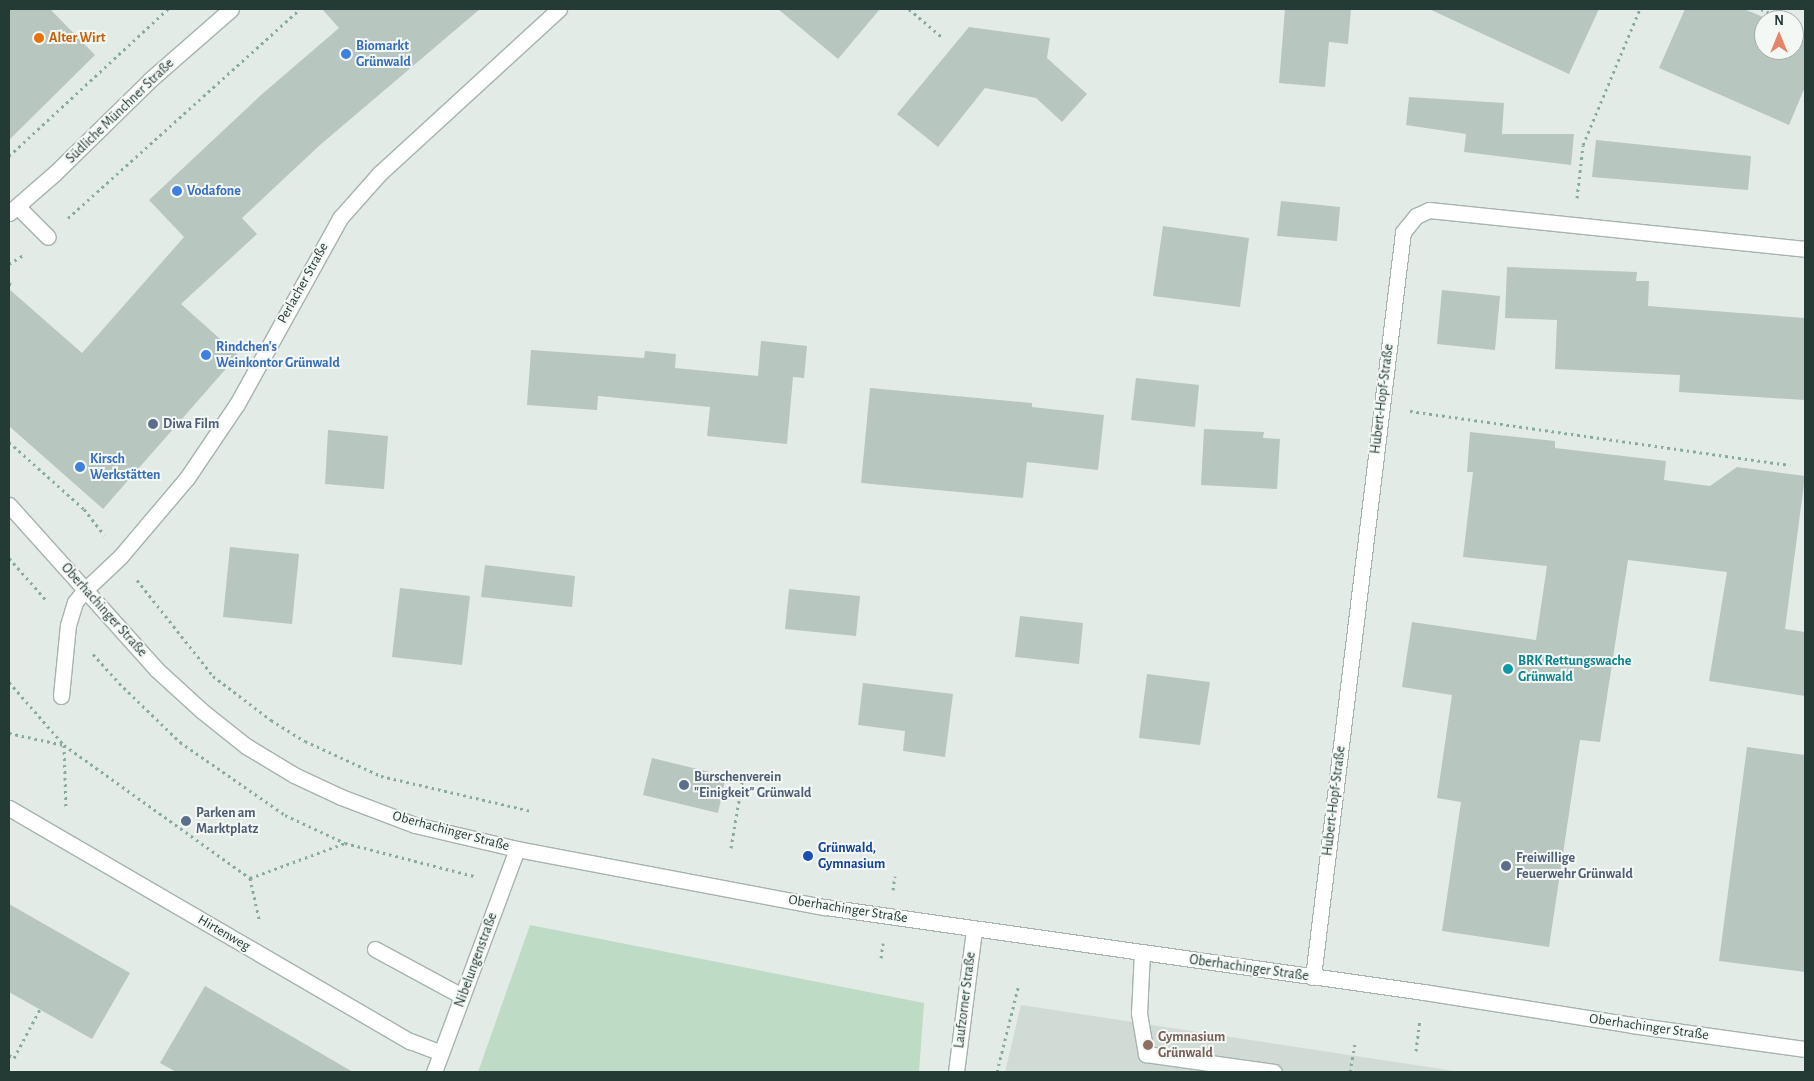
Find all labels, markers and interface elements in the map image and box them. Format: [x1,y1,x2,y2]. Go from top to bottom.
north arrow [1754,10,1804,60]
text: N [1774,14,1784,28]
place label: Alter Wirt [49,30,105,46]
marker: Alter Wirt [33,32,45,44]
place label: Biomarkt Grünwald [356,38,411,70]
marker: Biomarkt Grünwald [340,48,352,60]
street label: Südliche Münchner Straße [63,55,177,167]
place label: Vodafone [187,183,241,199]
marker: Vodafone [171,185,183,197]
street label: Perlacher Straße [274,240,332,326]
place label: Rindchen's Weinkontor Grünwald [216,339,340,372]
street label: Hubert-Hopf-Straße [1367,343,1397,455]
marker: Rindchen's Weinkontor Grünwald [200,349,212,361]
place label: Diwa Film [163,416,219,432]
marker: Diwa Film [147,418,159,430]
place label: Kirsch Werkstätten [90,451,160,484]
marker: Kirsch Werkstätten [74,461,86,473]
street label: Oberhachinger Straße [57,560,151,660]
place label: BRK Rettungswache Grünwald [1518,653,1631,686]
marker: BRK Rettungswache Grünwald [1502,663,1514,675]
street label: Hubert-Hopf-Straße [1319,745,1349,857]
place label: Burschenverein "Einigkeit" Grünwald [694,769,811,802]
marker: Burschenverein "Einigkeit" Grünwald [678,779,690,791]
place label: Parken am Marktplatz [196,805,258,838]
street label: Oberhachinger Straße [391,807,511,855]
marker: Parken am Marktplatz [180,815,192,827]
place label: Grünwald, Gymnasium [818,840,885,872]
marker: Grünwald, Gymnasium [802,850,814,862]
place label: Freiwillige Feuerwehr Grünwald [1516,850,1633,882]
marker: Freiwillige Feuerwehr Grünwald [1500,860,1512,872]
street label: Oberhachinger Straße [787,891,909,927]
street label: Nibelungenstraße [451,910,501,1010]
street label: Hirtenweg [195,911,253,955]
street label: Laufzorner Straße [951,951,979,1049]
street label: Oberhachinger Straße [1188,951,1310,985]
street label: Oberhachinger Straße [1588,1010,1710,1044]
place label: Gymnasium Grünwald [1158,1029,1225,1062]
marker: Gymnasium Grünwald [1142,1039,1154,1051]

